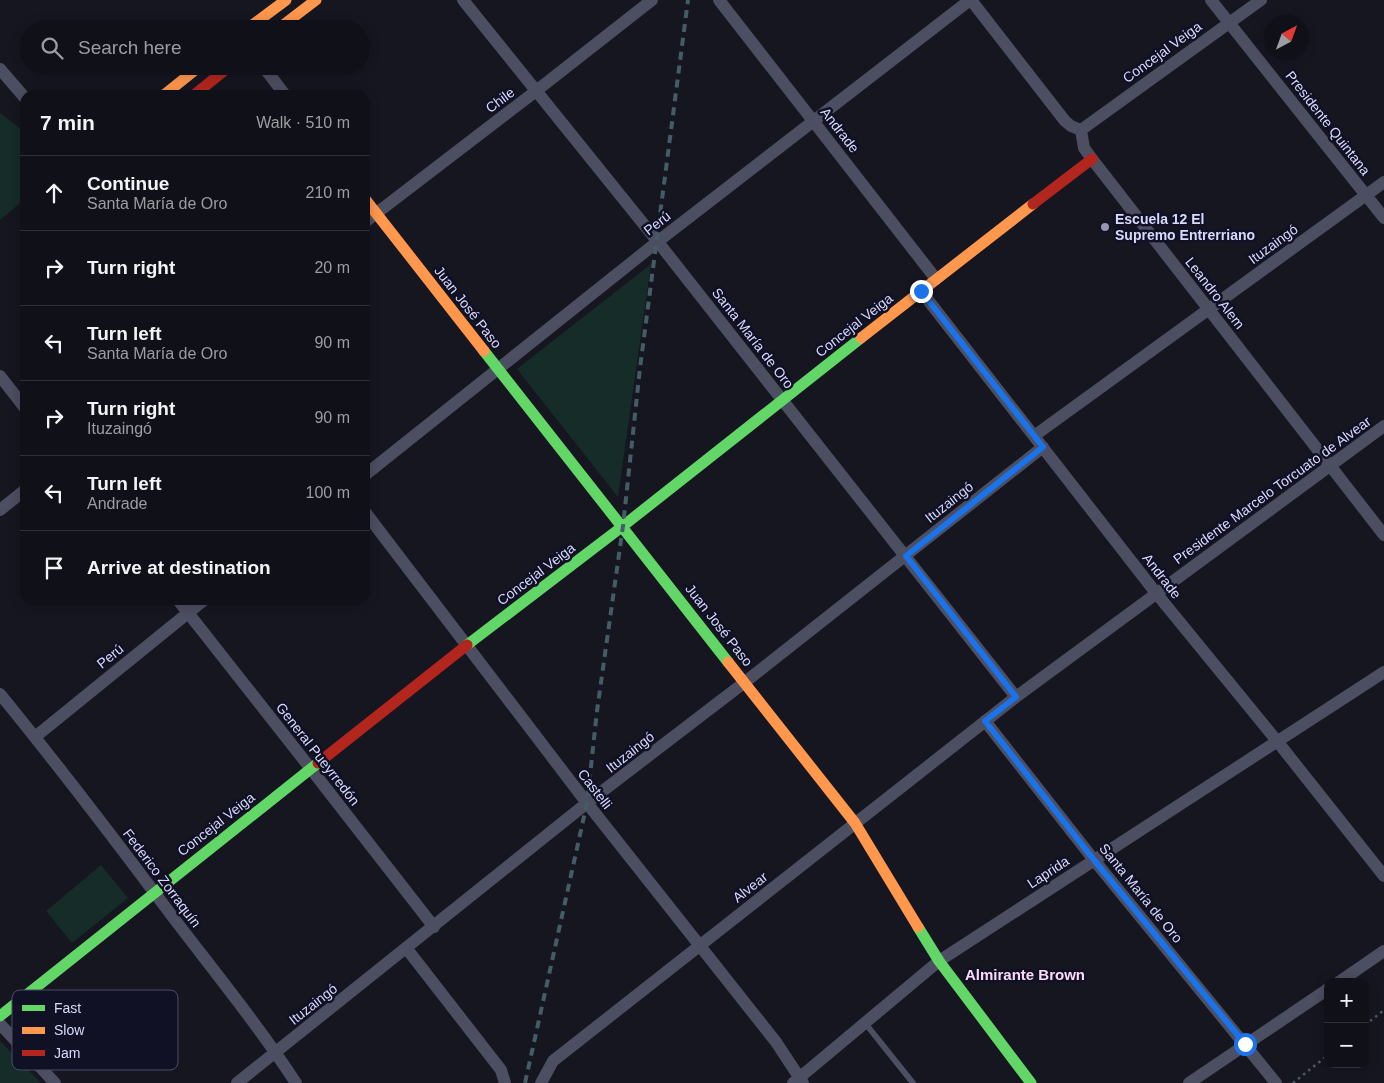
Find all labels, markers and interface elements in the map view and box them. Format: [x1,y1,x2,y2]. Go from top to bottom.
north arrow [1264,15,1309,60]
street label: Concejal Veiga [1120,18,1205,86]
search box [20,20,370,75]
icon: search [38,34,66,62]
text: Search here [78,37,182,58]
street label: Presidente Quintana [1282,68,1374,178]
street label: Chile [482,84,518,116]
street label: Andrade [817,104,863,156]
text: 7 min [40,111,95,134]
text: Walk · 510 m [256,114,350,131]
text: Continue [87,173,169,194]
icon: ahead [40,179,68,207]
text: 210 m [306,184,350,201]
text: Santa María de Oro [87,195,228,212]
street label: Perú [640,208,674,238]
place label: Escuela 12 El Supremo Entrerriano [1115,211,1255,243]
marker: Escuela 12 El Supremo Entrerriano [1099,221,1111,233]
street label: Ituzaingó [1245,221,1301,267]
icon: right [40,254,68,282]
street label: Leandro Alem [1182,254,1248,332]
text: Turn right [87,257,175,278]
text: 20 m [314,259,350,276]
street label: Juan José Paso [431,263,505,351]
route end [910,280,933,303]
street label: Santa María de Oro [709,285,797,392]
street label: Concejal Veiga [812,290,896,360]
text: Turn left [87,323,162,344]
icon: left [40,329,68,357]
text: 90 m [314,334,350,351]
text: Santa María de Oro [87,345,228,362]
text: Turn right [87,398,175,419]
icon: right [40,404,68,432]
text: 90 m [314,409,350,426]
street label: Presidente Marcelo Torcuato de Alvear [1170,413,1374,567]
text: Ituzaingó [87,420,152,437]
text: Turn left [87,473,162,494]
street label: Ituzaingó [922,478,976,526]
icon: left [40,479,68,507]
text: 100 m [306,484,350,501]
text: Andrade [87,495,148,512]
street label: Concejal Veiga [494,539,578,608]
street label: Andrade [1139,550,1185,602]
icon: arrive [40,554,68,582]
text: Arrive at destination [87,557,271,578]
street label: Juan José Paso [682,581,756,669]
street label: Perú [93,640,127,672]
street label: General Pueyrredón [273,699,363,809]
street label: Ituzaingó [603,728,657,776]
street label: Castelli [575,766,615,812]
street label: Concejal Veiga [174,789,258,859]
street label: Federico Zorraquín [120,826,204,930]
street label: Santa María de Oro [1096,840,1186,946]
street label: Laprida [1024,852,1072,891]
street label: Alvear [729,868,771,906]
district label: Almirante Brown [965,966,1085,983]
map controls [1324,978,1369,1068]
button: + [1324,978,1369,1023]
street label: Ituzaingó [286,980,340,1028]
legend [12,990,178,1070]
text: Fast [54,1000,81,1016]
text: Slow [54,1022,85,1038]
button: − [1324,1023,1369,1068]
route start [1234,1033,1257,1056]
text: Jam [54,1045,80,1061]

